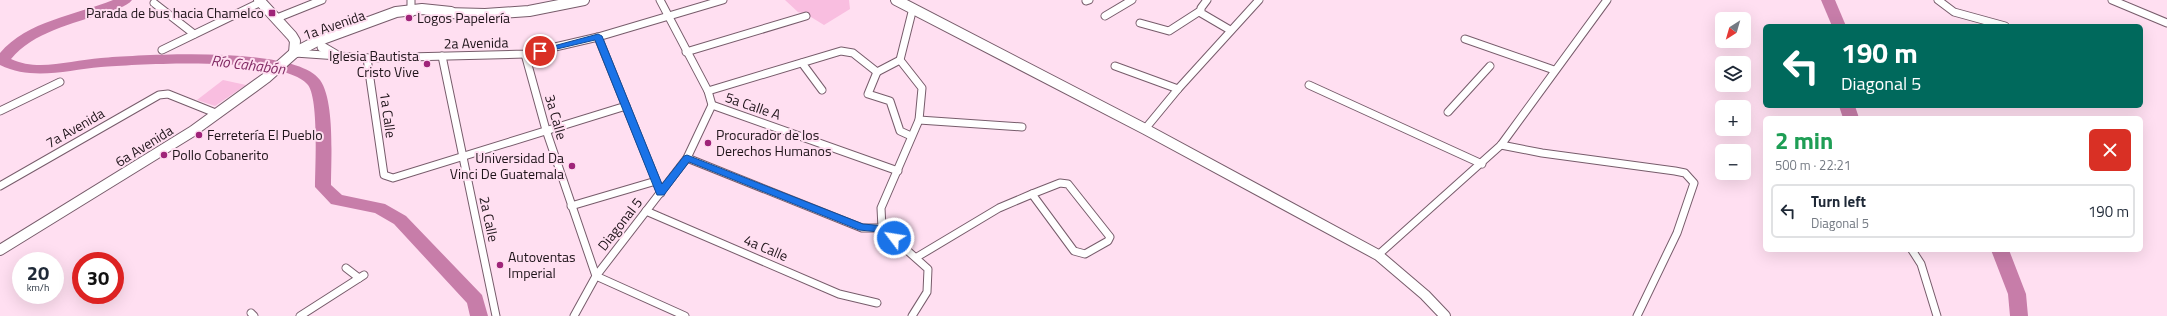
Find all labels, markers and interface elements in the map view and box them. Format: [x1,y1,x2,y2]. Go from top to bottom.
place label: Parada de bus hacia Chamelco [86,2,264,23]
street label: 1a Avenida [300,4,368,45]
place label: Logos Papelería [417,7,510,28]
marker: Parada de bus hacia Chamelco [267,8,277,18]
north arrow [1715,12,1751,48]
map controls [1715,12,1751,180]
marker: Logos Papelería [404,13,414,23]
street label: 2a Avenida [443,31,509,54]
text: 190 m [1841,31,1918,74]
pin [523,34,557,68]
icon: arrive [529,40,551,62]
icon: left [1775,40,1827,92]
place label: Iglesia Bautista Cristo Vive [329,45,419,82]
water label: Río Cahabón [210,49,287,81]
button: layers [1715,56,1751,92]
marker: Iglesia Bautista Cristo Vive [422,59,432,69]
text: Diagonal 5 [1841,70,1921,97]
street label: 5a Calle A [723,86,784,125]
street label: 1a Calle [375,91,402,139]
street label: 3a Calle [540,92,573,142]
button: + [1715,100,1751,136]
street label: 7a Avenida [41,102,108,153]
street label: 6a Avenida [111,120,177,172]
text: 2 min [1775,122,1833,158]
place label: Ferretería El Pueblo [207,124,323,145]
place label: Procurador de los Derechos Humanos [716,124,832,161]
button: close [2089,129,2131,171]
marker: Ferretería El Pueblo [194,130,204,140]
marker: Procurador de los Derechos Humanos [703,138,713,148]
place label: Pollo Cobanerito [172,144,269,165]
button: − [1715,144,1751,180]
place label: Universidad Da Vinci De Guatemala [450,147,564,184]
marker: Pollo Cobanerito [159,150,169,160]
text: 500 m · 22:21 [1775,155,1851,175]
marker: Universidad Da Vinci De Guatemala [567,161,577,171]
text: Turn left [1811,190,1866,213]
street label: Diagonal 5 [592,193,647,255]
street label: 2a Calle [474,194,505,244]
icon: left [1777,200,1799,222]
text: 190 m [2088,200,2129,223]
text: Diagonal 5 [1811,213,1869,233]
position arrow [873,217,915,259]
street label: 4a Calle [741,229,792,266]
place label: Autoventas Imperial [508,246,576,283]
speed limit sign: 30 [72,252,124,304]
text: 20 [27,257,49,288]
marker: Autoventas Imperial [495,260,505,270]
text: km/h [27,280,49,295]

